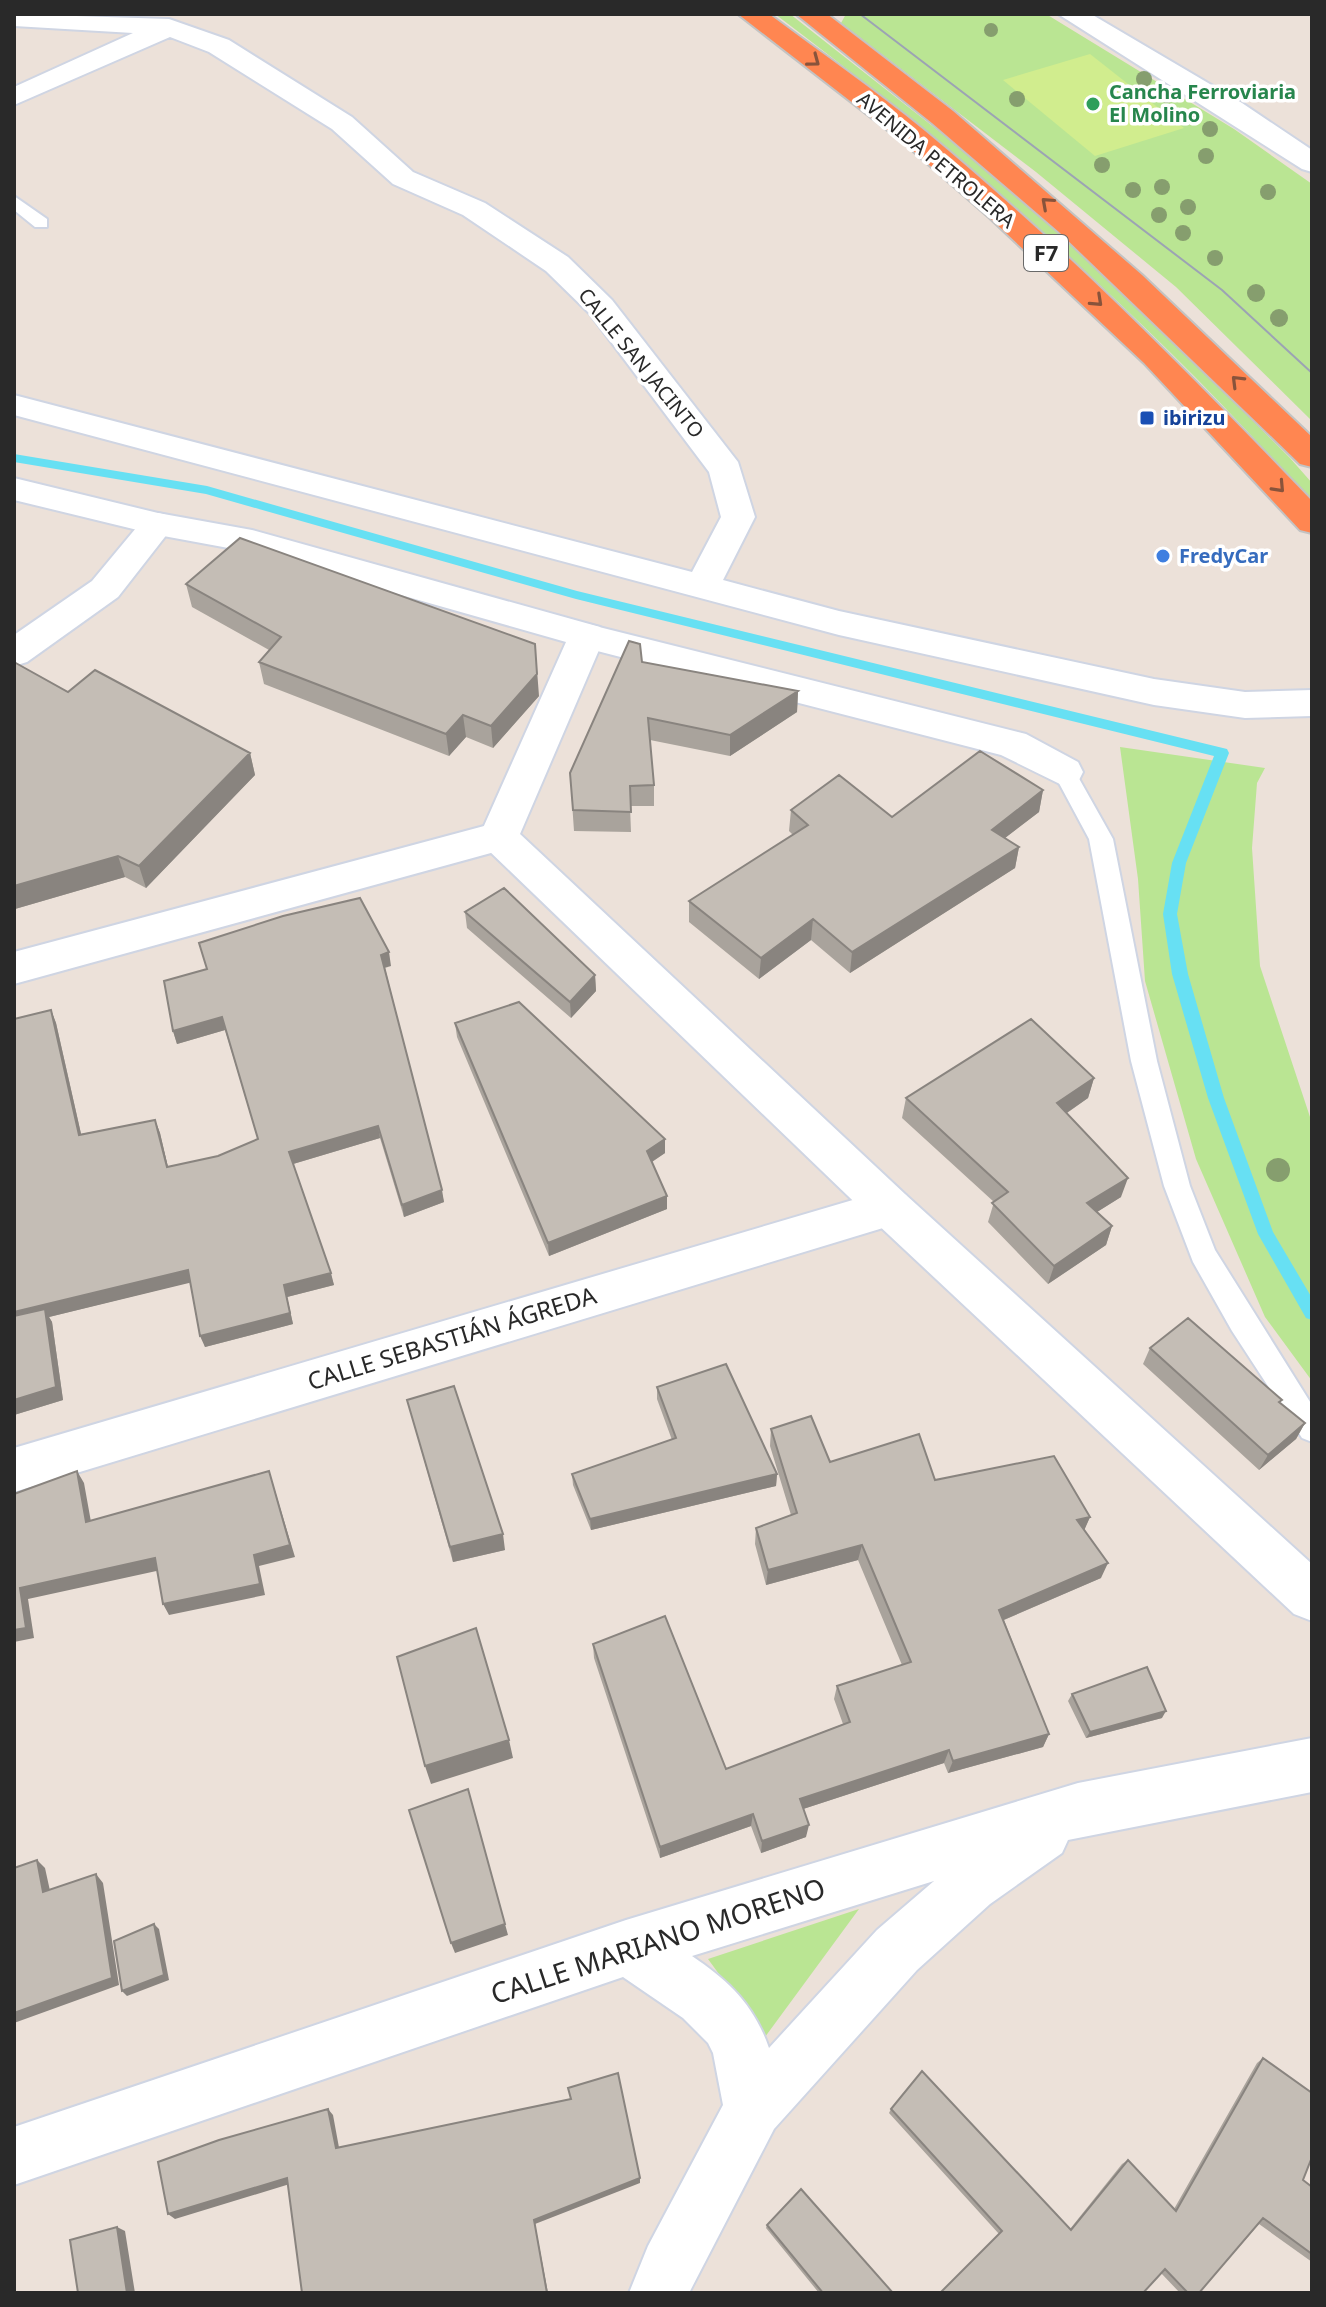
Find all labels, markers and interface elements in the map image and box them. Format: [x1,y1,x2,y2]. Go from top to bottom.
one-way arrow [805,52,820,66]
place label: Cancha Ferroviaria El Molino [1109,78,1296,128]
street label: AVENIDA PETROLERA [852,85,1021,234]
marker: Cancha Ferroviaria El Molino [1084,95,1102,113]
one-way arrow [1042,198,1056,213]
road number: F7 [1024,235,1068,271]
street label: CALLE SAN JACINTO [572,282,710,443]
one-way arrow [1088,292,1103,306]
one-way arrow [1232,376,1246,390]
place label: ibirizu [1163,404,1225,431]
marker: ibirizu [1138,409,1156,427]
one-way arrow [1270,478,1285,492]
place label: FredyCar [1179,542,1268,569]
marker: FredyCar [1154,547,1172,565]
street label: CALLE SEBASTIÁN ÁGREDA [303,1278,601,1397]
street label: CALLE MARIANO MORENO [486,1868,830,2012]

